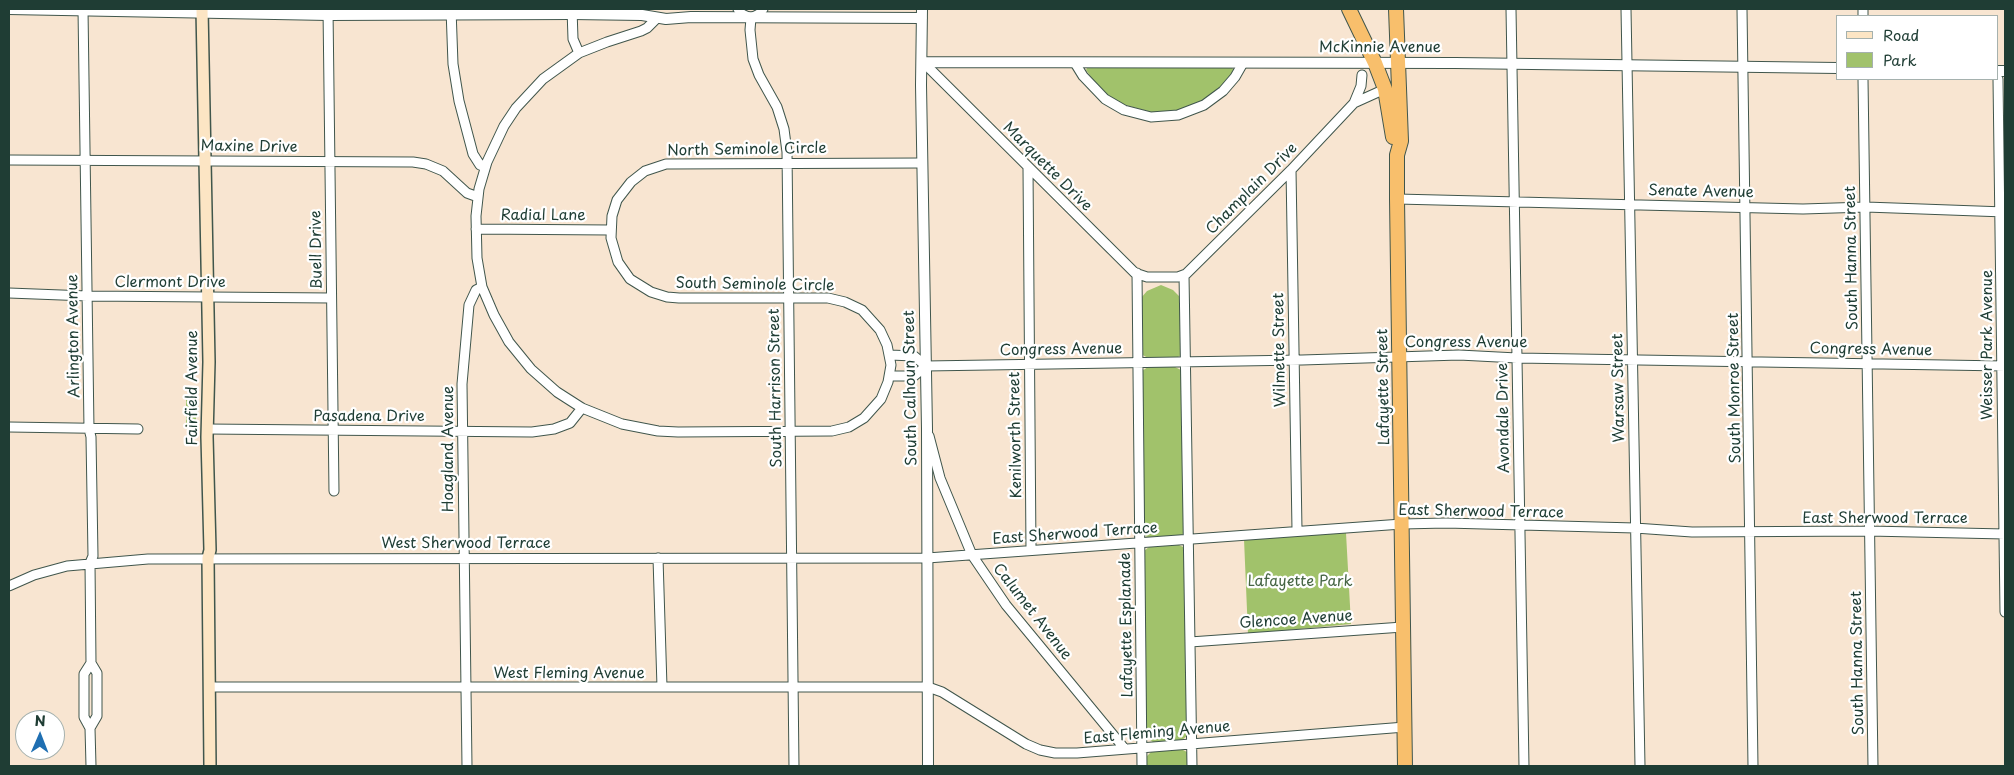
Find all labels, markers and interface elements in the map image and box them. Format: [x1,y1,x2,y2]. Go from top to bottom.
legend [1836,15,1999,80]
text: Road [1883,23,1919,46]
street label: McKinnie Avenue [1319,39,1441,57]
text: Park [1883,48,1917,71]
street label: Marquette Drive [999,119,1095,215]
street label: Maxine Drive [200,137,298,157]
street label: North Seminole Circle [667,140,827,160]
street label: Champlain Drive [1203,140,1301,238]
street label: Senate Avenue [1648,182,1754,202]
street label: South Hanna Street [1842,186,1862,330]
street label: Radial Lane [500,207,586,225]
street label: Buell Drive [307,210,327,290]
street label: Weisser Park Avenue [1979,270,1997,420]
street label: Arlington Avenue [64,274,84,398]
street label: Clermont Drive [114,274,226,292]
street label: South Seminole Circle [675,275,835,295]
street label: Wilmette Street [1270,293,1290,407]
street label: South Harrison Street [766,308,786,468]
street label: South Calhoun Street [901,310,921,466]
street label: South Monroe Street [1725,312,1745,464]
street label: Lafayette Street [1374,329,1394,445]
street label: Fairfield Avenue [184,330,202,446]
street label: Warsaw Street [1609,333,1629,443]
street label: Congress Avenue [1405,334,1527,352]
street label: Congress Avenue [1000,340,1122,360]
street label: Congress Avenue [1810,340,1932,360]
street label: Avondale Drive [1494,363,1514,473]
street label: Kenilworth Street [1006,372,1026,498]
street label: Hoagland Avenue [440,386,458,512]
street label: Pasadena Drive [313,408,425,426]
street label: East Sherwood Terrace [1398,502,1564,522]
street label: East Sherwood Terrace [1802,510,1968,528]
street label: East Sherwood Terrace [992,519,1158,549]
street label: West Sherwood Terrace [381,535,551,553]
street label: Lafayette Esplanade [1117,552,1137,698]
street label: Calumet Avenue [989,560,1075,664]
park label: Lafayette Park [1247,573,1353,591]
street label: South Hanna Street [1848,591,1868,735]
street label: Glencoe Avenue [1239,607,1353,633]
street label: West Fleming Avenue [493,665,645,683]
north arrow [15,710,65,760]
text: N [35,710,46,731]
street label: East Fleming Avenue [1083,718,1231,748]

